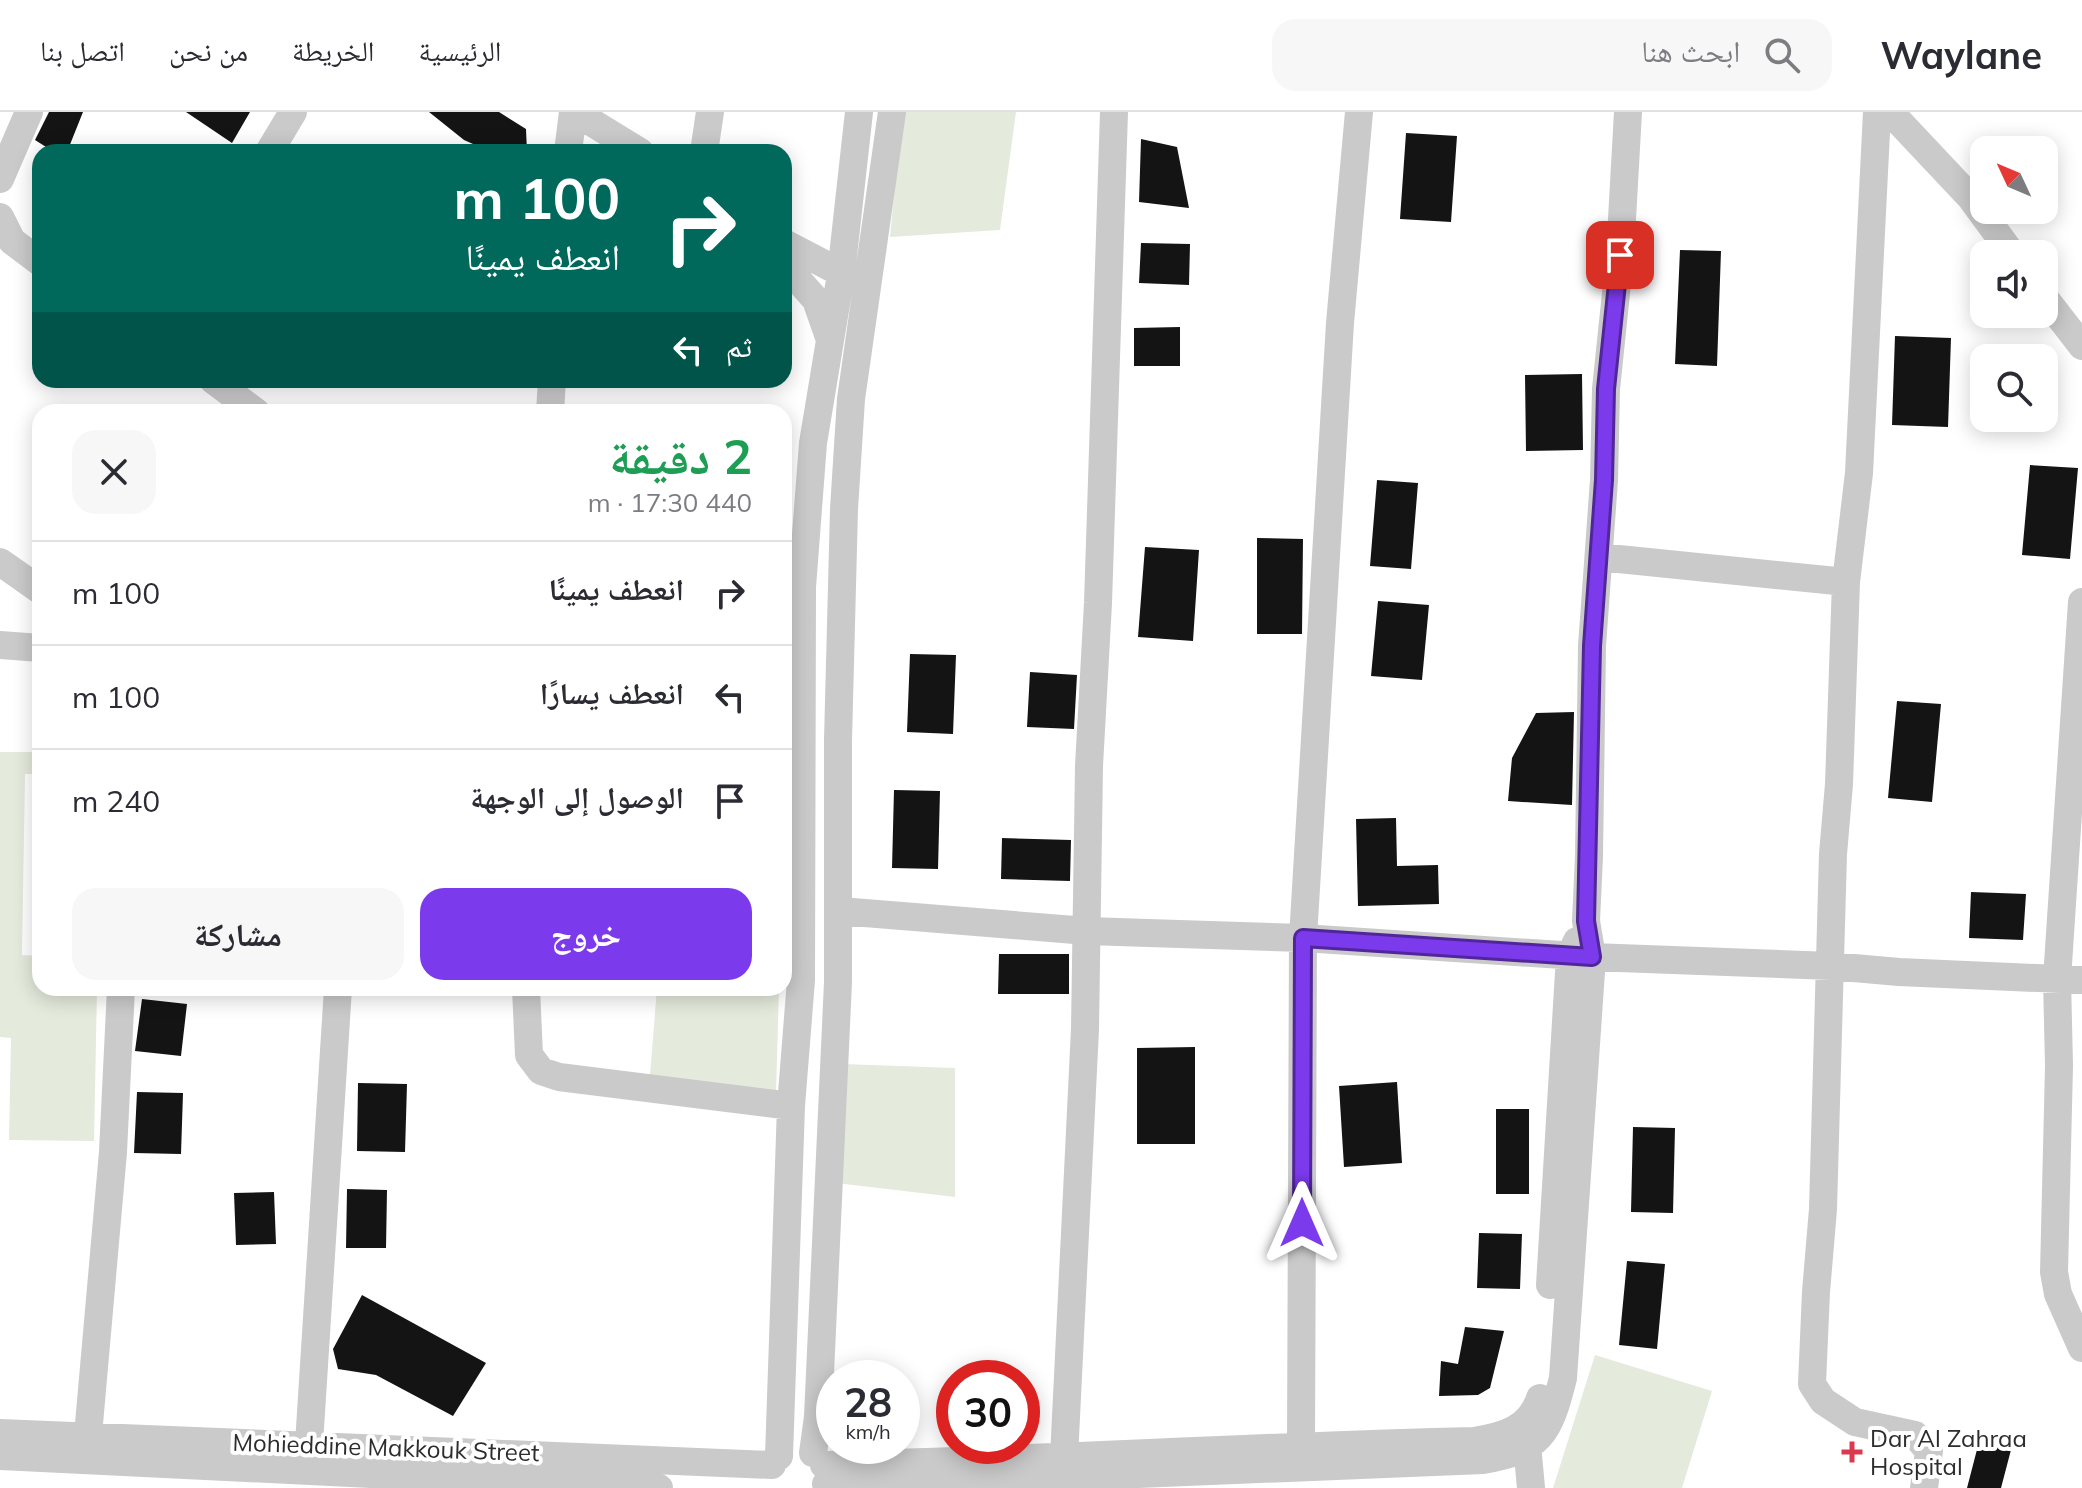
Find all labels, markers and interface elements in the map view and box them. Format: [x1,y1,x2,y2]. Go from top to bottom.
search box [1272,19,1832,91]
text: Waylane [1880,31,2042,79]
text: ابحث هنا [1641,32,1740,70]
text: اتصل بنا [40,33,125,68]
text: من نحن [169,33,248,68]
text: الخريطة [292,33,375,68]
text: الرئيسية [419,33,502,68]
icon: search [1760,33,1804,77]
north arrow [1970,136,2058,224]
map controls [1970,136,2058,432]
text: 100 m [453,163,620,233]
icon: right [648,176,752,280]
pin [1586,221,1654,289]
icon: arrive [1598,233,1642,277]
text: انعطف يمينًا [465,234,620,279]
button: sound [1970,240,2058,328]
text: ثم [726,327,752,365]
icon: left [666,328,710,372]
button: search [1970,344,2058,432]
text: 2 دقيقة [609,426,752,486]
button: close [72,430,156,514]
text: 440 m · 17:30 [588,486,752,519]
text: انعطف يمينًا [549,570,684,608]
icon: right [708,571,752,615]
text: 100 m [72,574,160,612]
text: انعطف يسارًا [540,674,684,712]
icon: left [708,675,752,719]
text: 100 m [72,678,160,716]
text: الوصول إلى الوجهة [470,778,684,816]
icon: arrive [708,779,752,823]
text: 240 m [72,782,160,820]
button: مشاركة [72,888,404,980]
button: خروج [420,888,752,980]
position arrow [1260,1181,1344,1265]
speed limit sign: 30 [936,1360,1040,1464]
text: 28 [844,1377,892,1427]
text: km/h [845,1419,891,1444]
place label: Dar Al Zahraa Hospital [1870,1423,2027,1481]
street label: Mohieddine Makkouk Street [232,1427,540,1467]
marker: Dar Al Zahraa Hospital [1841,1441,1863,1463]

